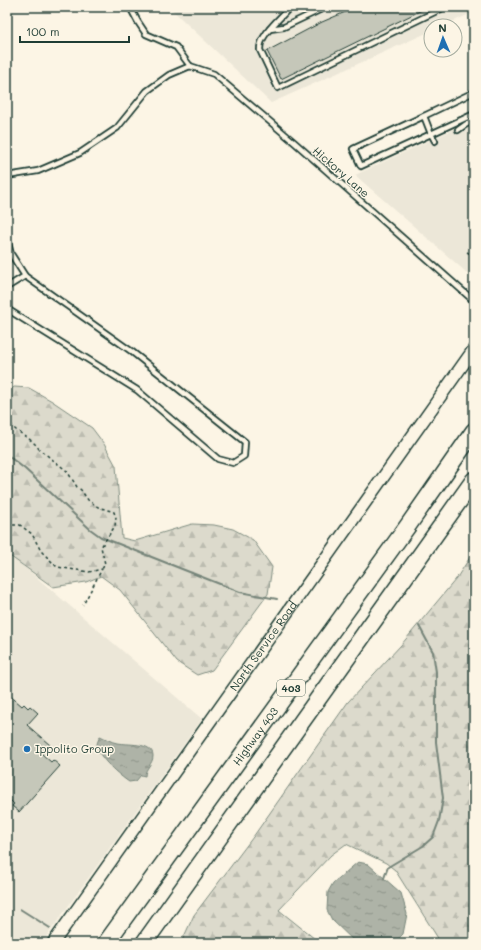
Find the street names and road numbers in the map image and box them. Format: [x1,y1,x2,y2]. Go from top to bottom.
street label: Hickory Lane [310,143,373,200]
street label: North Service Road [226,598,300,694]
road number: 403 [277,680,305,696]
street label: Highway 403 [229,704,281,768]

